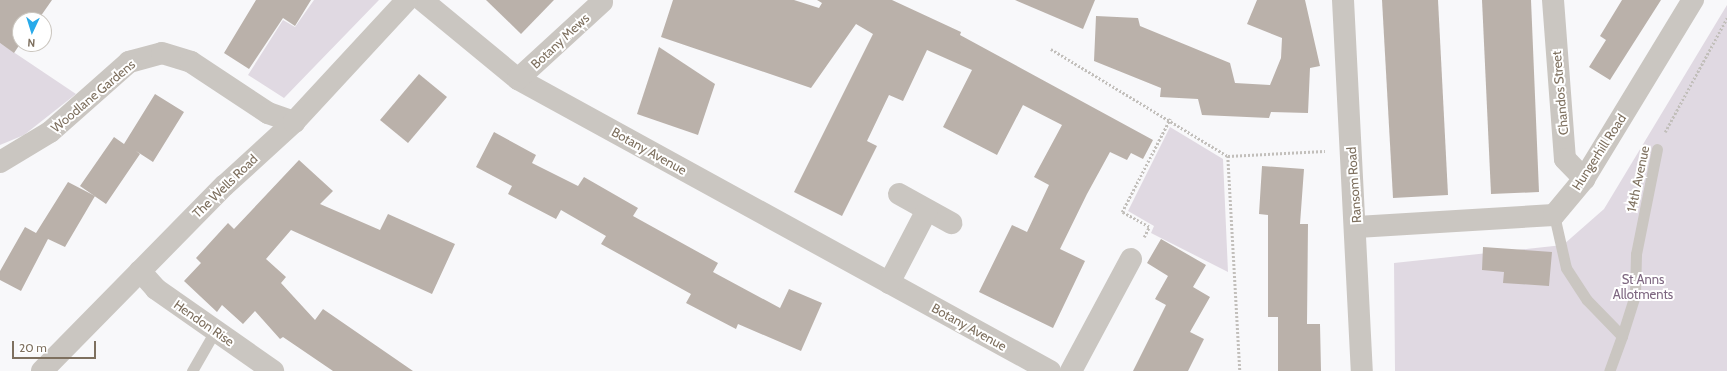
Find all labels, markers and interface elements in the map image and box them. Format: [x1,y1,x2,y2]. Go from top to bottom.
street label: Botany Mews [528,10,592,72]
north arrow [12,12,52,52]
text: N [27,36,36,50]
street label: Chandos Street [1549,50,1571,136]
street label: Woodlane Gardens [48,56,138,136]
street label: Hungerhill Road [1569,111,1629,193]
street label: Botany Avenue [609,124,689,178]
street label: 14th Avenue [1623,144,1653,214]
street label: Ransom Road [1344,146,1364,224]
street label: The Wells Road [189,151,261,221]
park label: St Anns Allotments [1613,272,1673,303]
street label: Hendon Rise [171,297,237,349]
street label: Botany Avenue [929,300,1009,354]
scale bar [14,333,98,359]
text: 20 m [19,340,47,355]

